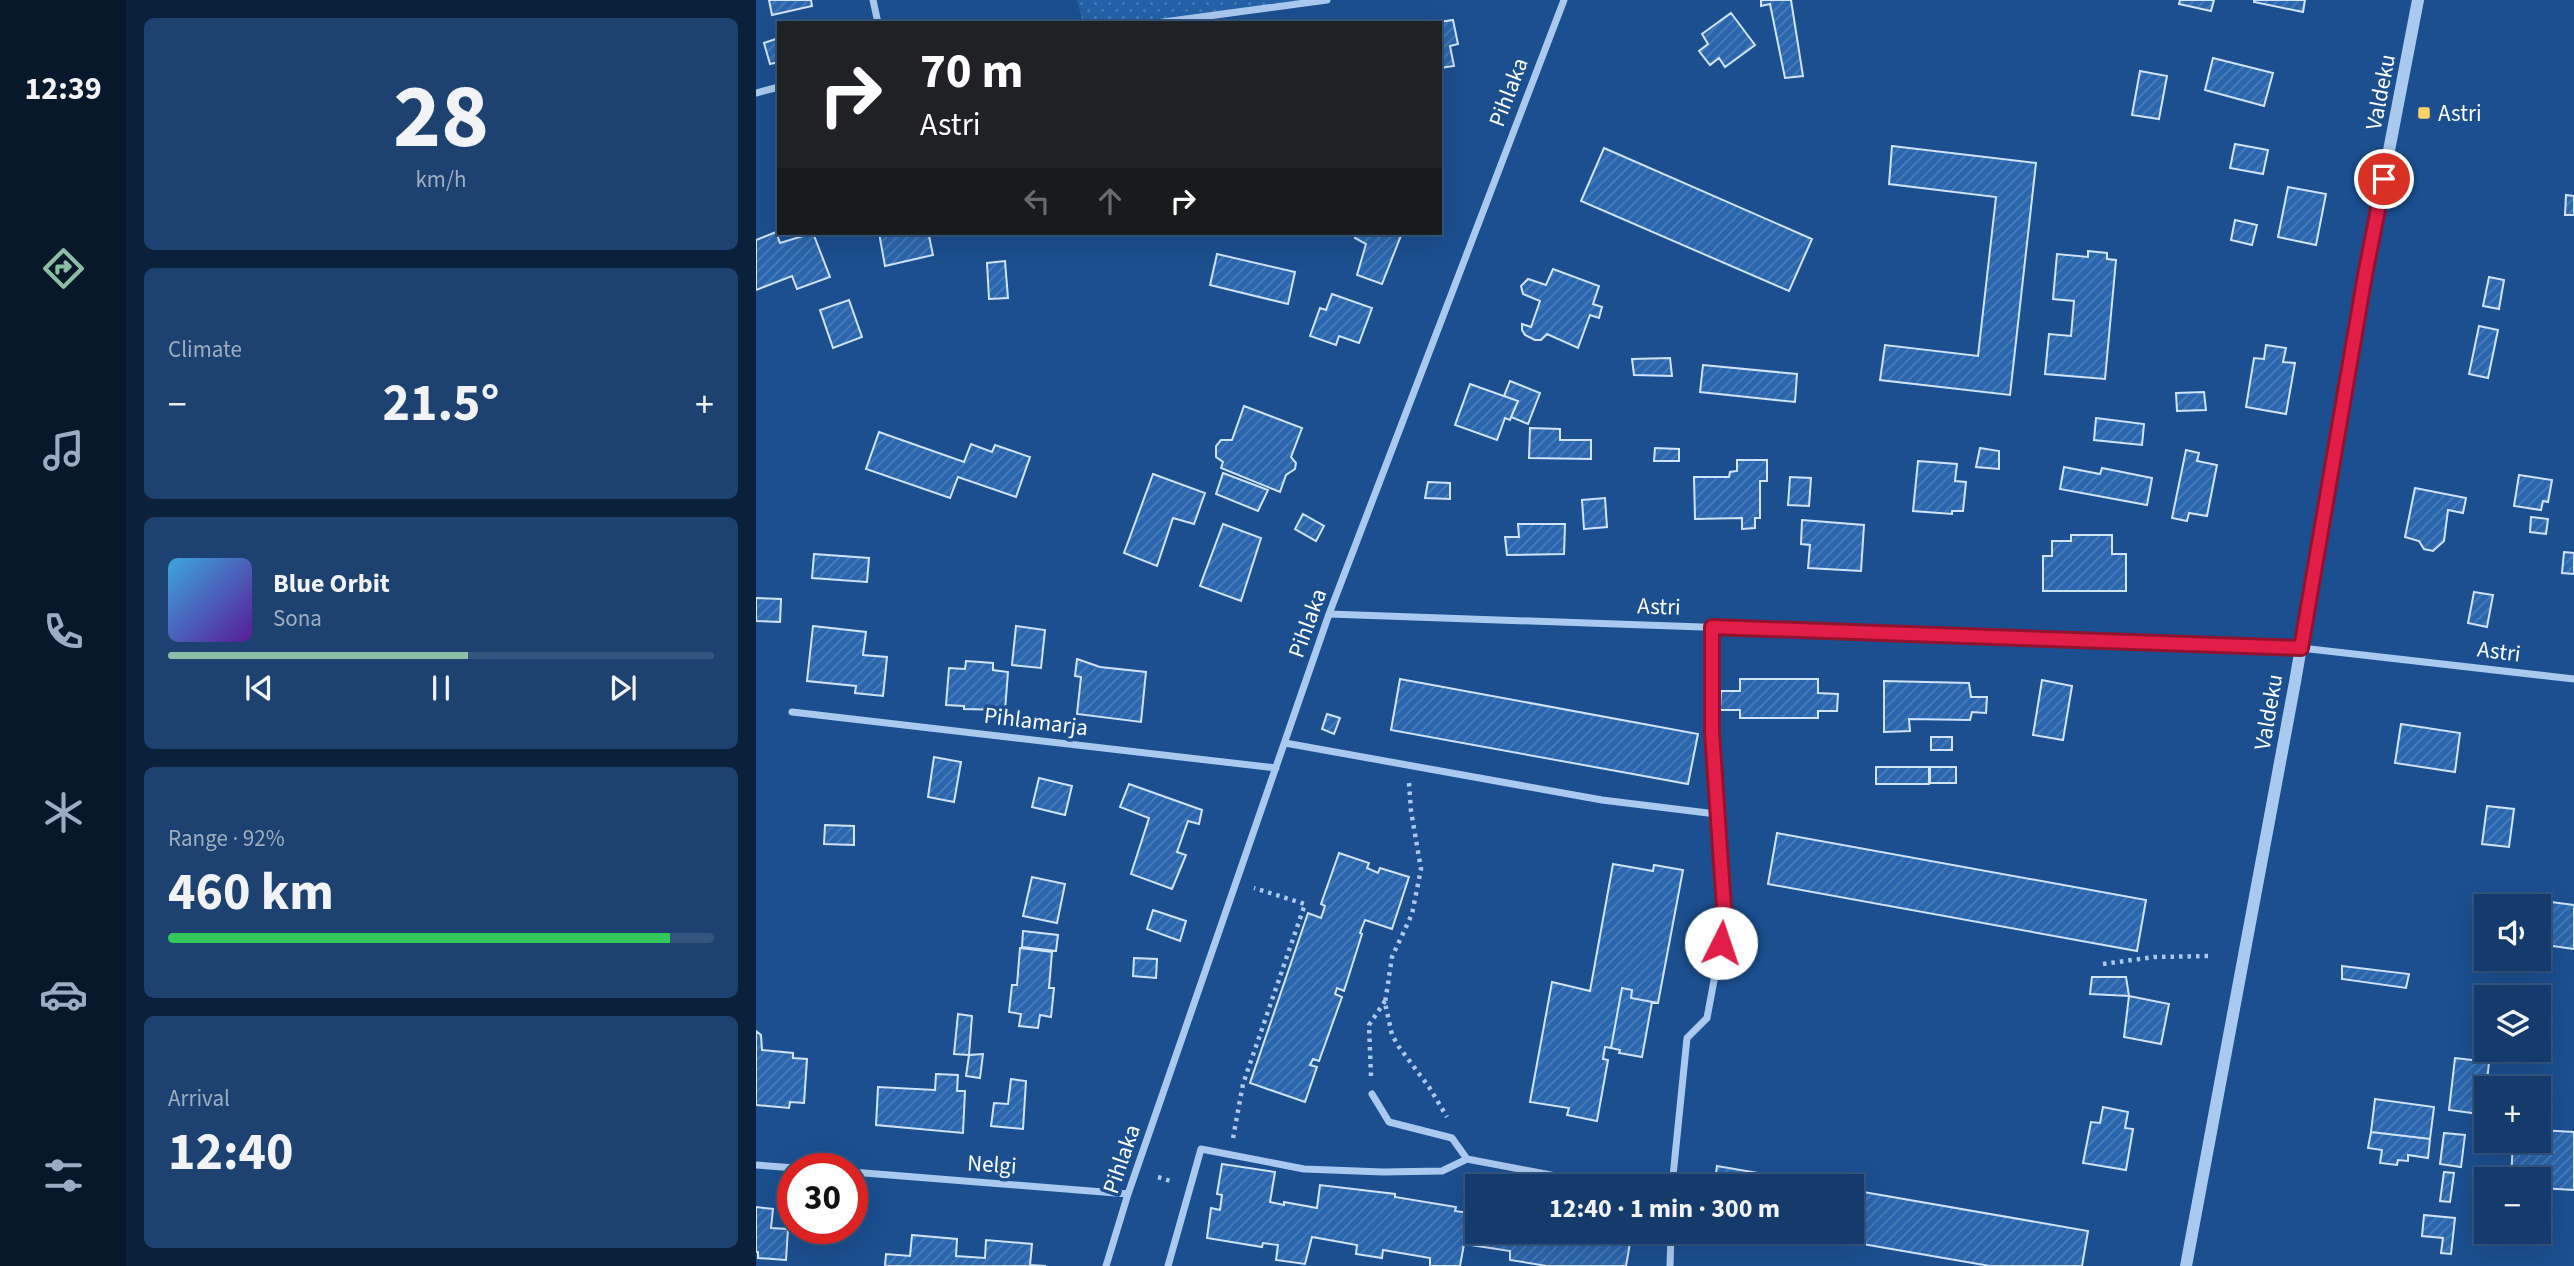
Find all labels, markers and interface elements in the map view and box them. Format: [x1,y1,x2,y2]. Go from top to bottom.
text: 70 m [920,37,1024,107]
icon: right [805,49,896,140]
street label: Valdeku [2357,51,2404,133]
text: 28 [393,53,489,182]
street label: Pihlaka [1480,53,1537,131]
text: 12:39 [24,66,102,112]
place label: Astri [2438,97,2482,130]
text: Astri [920,102,981,148]
marker: Astri [2416,105,2432,121]
pin [2354,149,2414,209]
icon: arrive [2365,160,2403,198]
text: km/h [415,163,467,196]
icon: left [1018,182,1056,220]
icon: ahead [1091,182,1129,220]
icon: right [1164,182,1202,220]
icon: directions [39,244,88,293]
text: Climate [168,333,242,366]
text: 21.5° [383,367,499,441]
text: − [168,378,187,432]
text: + [695,378,714,432]
icon: music [39,426,88,475]
text: Blue Orbit [273,565,390,602]
street label: Pihlaka [1280,584,1335,662]
street label: Astri [1637,589,1681,624]
text: Sona [273,602,322,635]
icon: phone [39,607,88,656]
street label: Astri [2475,632,2523,671]
icon: previous [240,669,278,707]
icon: pause [422,669,460,707]
icon: next [604,669,642,707]
street label: Valdeku [2246,672,2291,753]
street label: Pihlamarja [982,699,1090,744]
icon: climate [39,788,88,837]
text: Range · 92% [168,822,285,855]
text: 460 km [168,856,334,930]
map controls [2474,894,2551,1244]
button: sound [2474,894,2551,971]
position arrow [1684,906,1758,980]
icon: car [39,970,88,1019]
button: layers [2474,985,2551,1062]
button: + [2474,1076,2551,1153]
text: Arrival [168,1082,230,1115]
text: 12:40 [168,1116,293,1190]
street label: Pihlaka [1094,1120,1149,1198]
street label: Nelgi [966,1146,1018,1183]
icon: filters [39,1151,88,1200]
speed limit sign: 30 [777,1153,868,1244]
button: − [2474,1167,2551,1244]
text: 12:40 · 1 min · 300 m [1549,1190,1780,1227]

